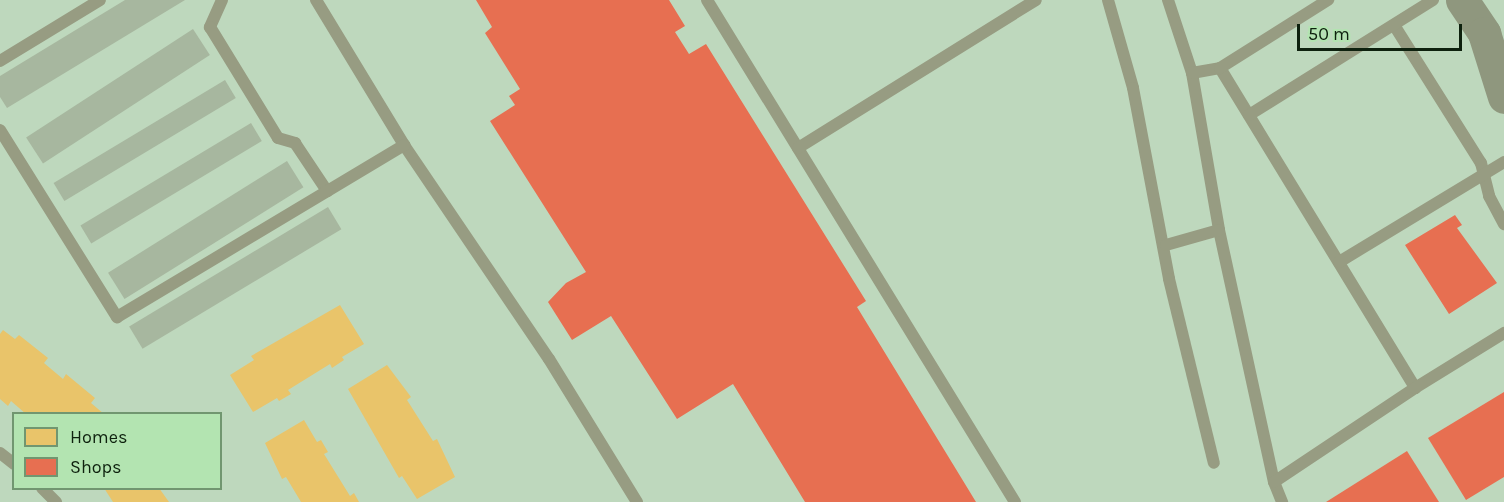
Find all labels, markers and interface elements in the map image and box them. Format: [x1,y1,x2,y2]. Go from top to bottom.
scale bar [1300,12,1465,50]
text: 50 m [1308,23,1350,45]
legend [12,412,222,490]
text: Homes [70,426,127,448]
text: Shops [70,456,122,478]

